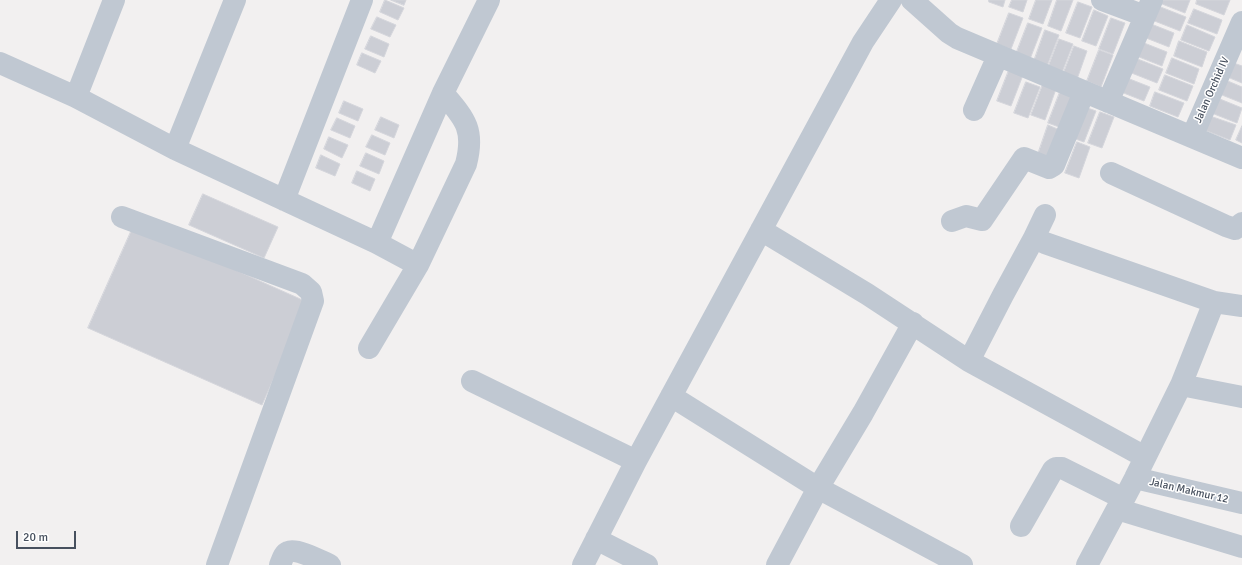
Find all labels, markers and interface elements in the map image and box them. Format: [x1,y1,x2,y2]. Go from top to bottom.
street label: Jalan Orchid IV [1192,55,1232,125]
street label: Jalan Makmur 12 [1148,476,1230,506]
scale bar [18,523,78,549]
text: 20 m [23,530,48,545]

